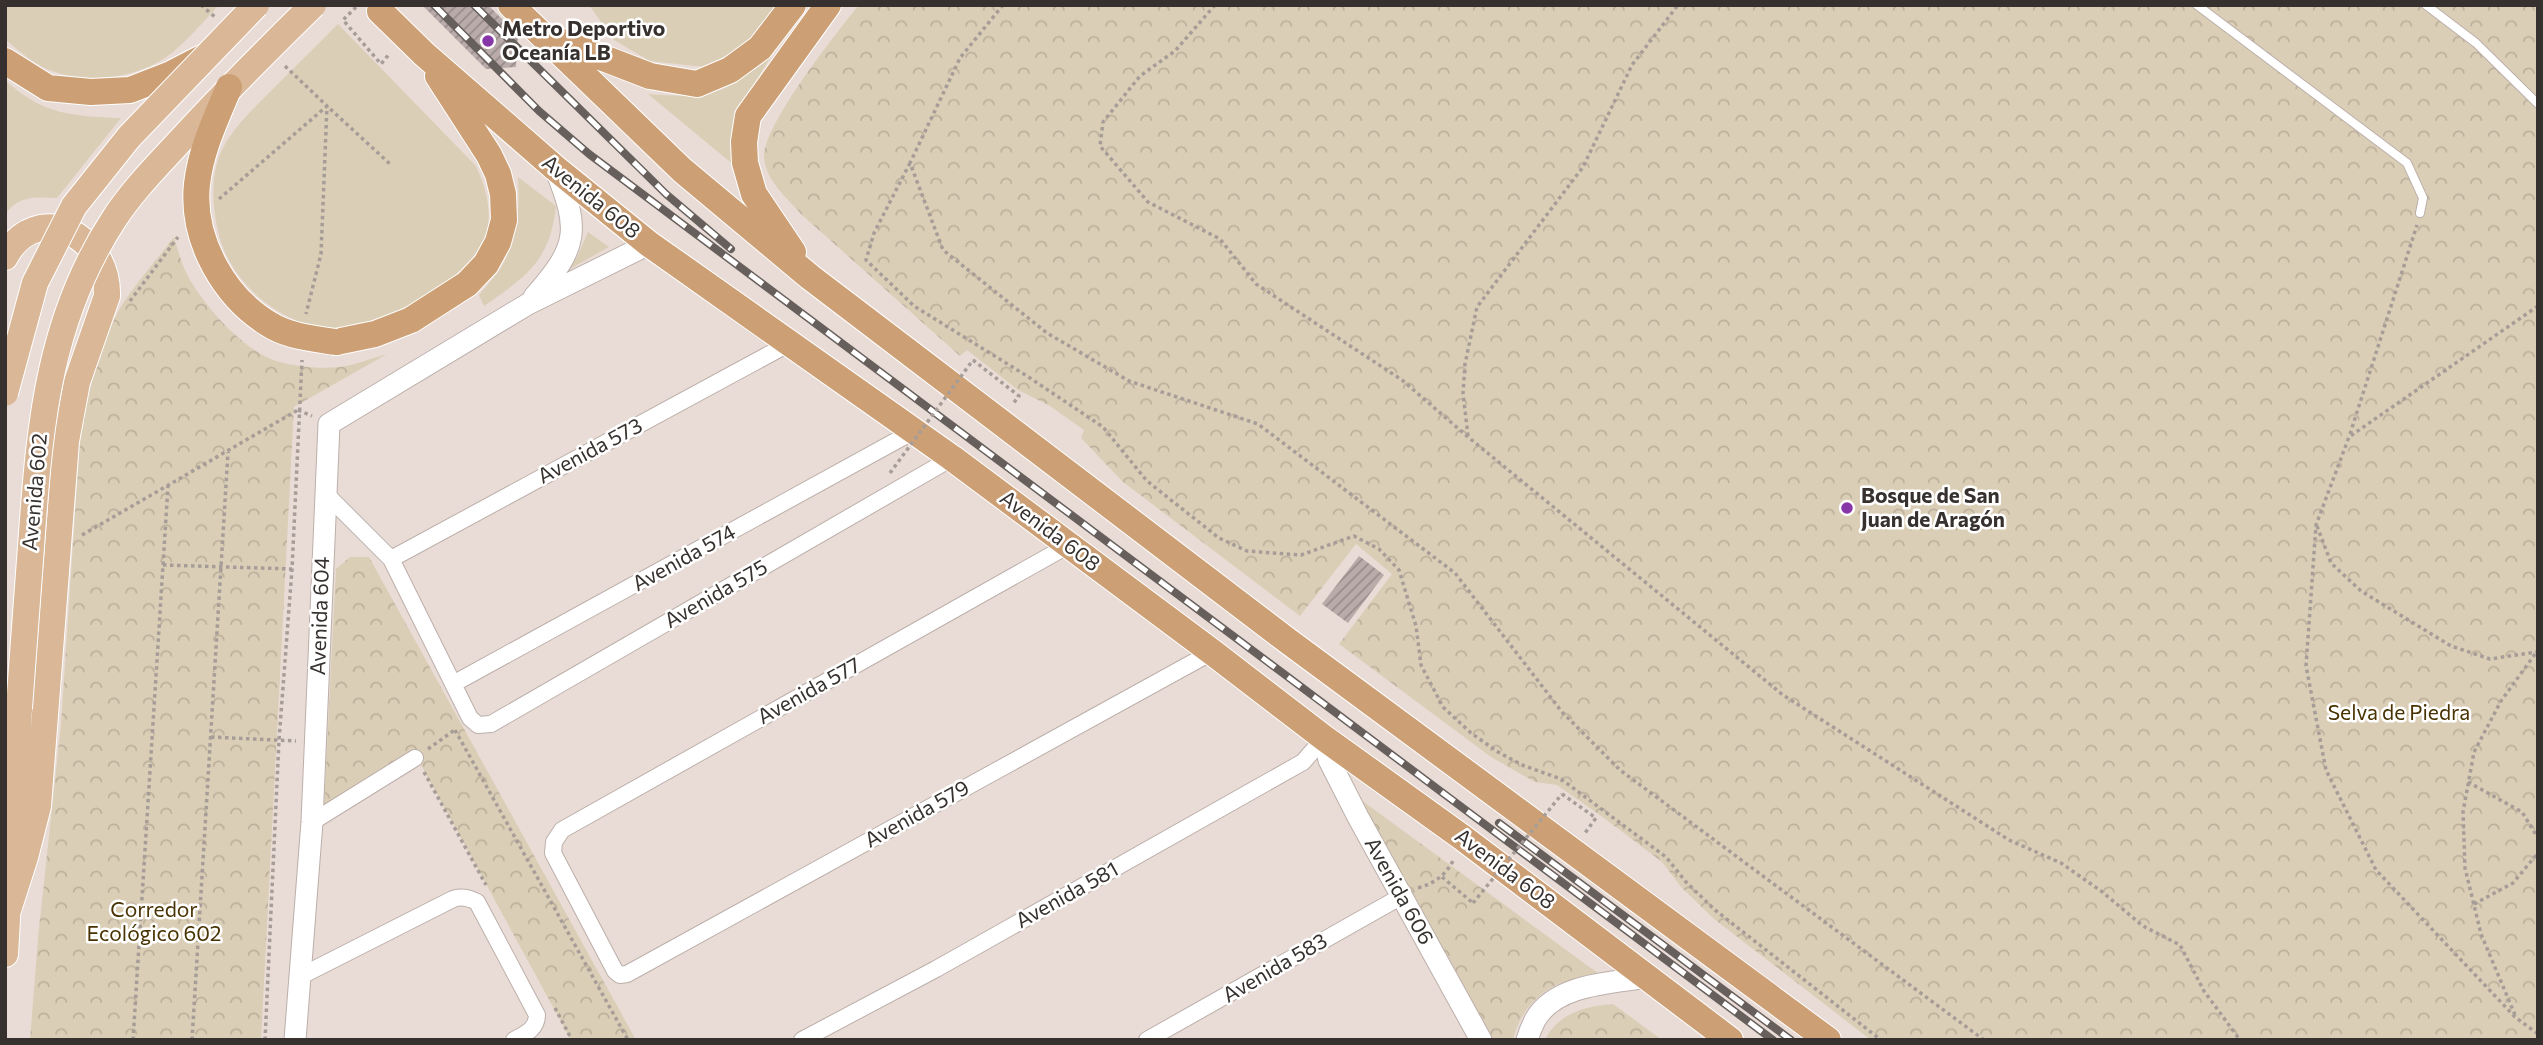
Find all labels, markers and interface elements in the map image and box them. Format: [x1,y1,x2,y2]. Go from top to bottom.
place label: Metro Deportivo Oceanía LB [502,15,665,64]
marker: Metro Deportivo Oceanía LB [480,33,496,49]
street label: Avenida 608 [538,149,646,243]
street label: Avenida 573 [533,412,646,488]
street label: Avenida 602 [16,432,51,552]
place label: Bosque de San Juan de Aragón [1861,482,2005,531]
street label: Avenida 608 [996,484,1106,576]
marker: Bosque de San Juan de Aragón [1839,500,1855,516]
street label: Avenida 574 [627,518,740,595]
street label: Avenida 575 [659,553,771,632]
street label: Avenida 604 [304,556,333,676]
street label: Avenida 577 [752,651,864,728]
park label: Selva de Piedra [2328,699,2470,724]
street label: Avenida 579 [860,774,973,852]
street label: Avenida 608 [1451,822,1561,914]
street label: Avenida 606 [1361,832,1440,948]
street label: Avenida 581 [1011,855,1122,932]
park label: Corredor Ecológico 602 [86,896,222,945]
street label: Avenida 583 [1218,927,1331,1007]

